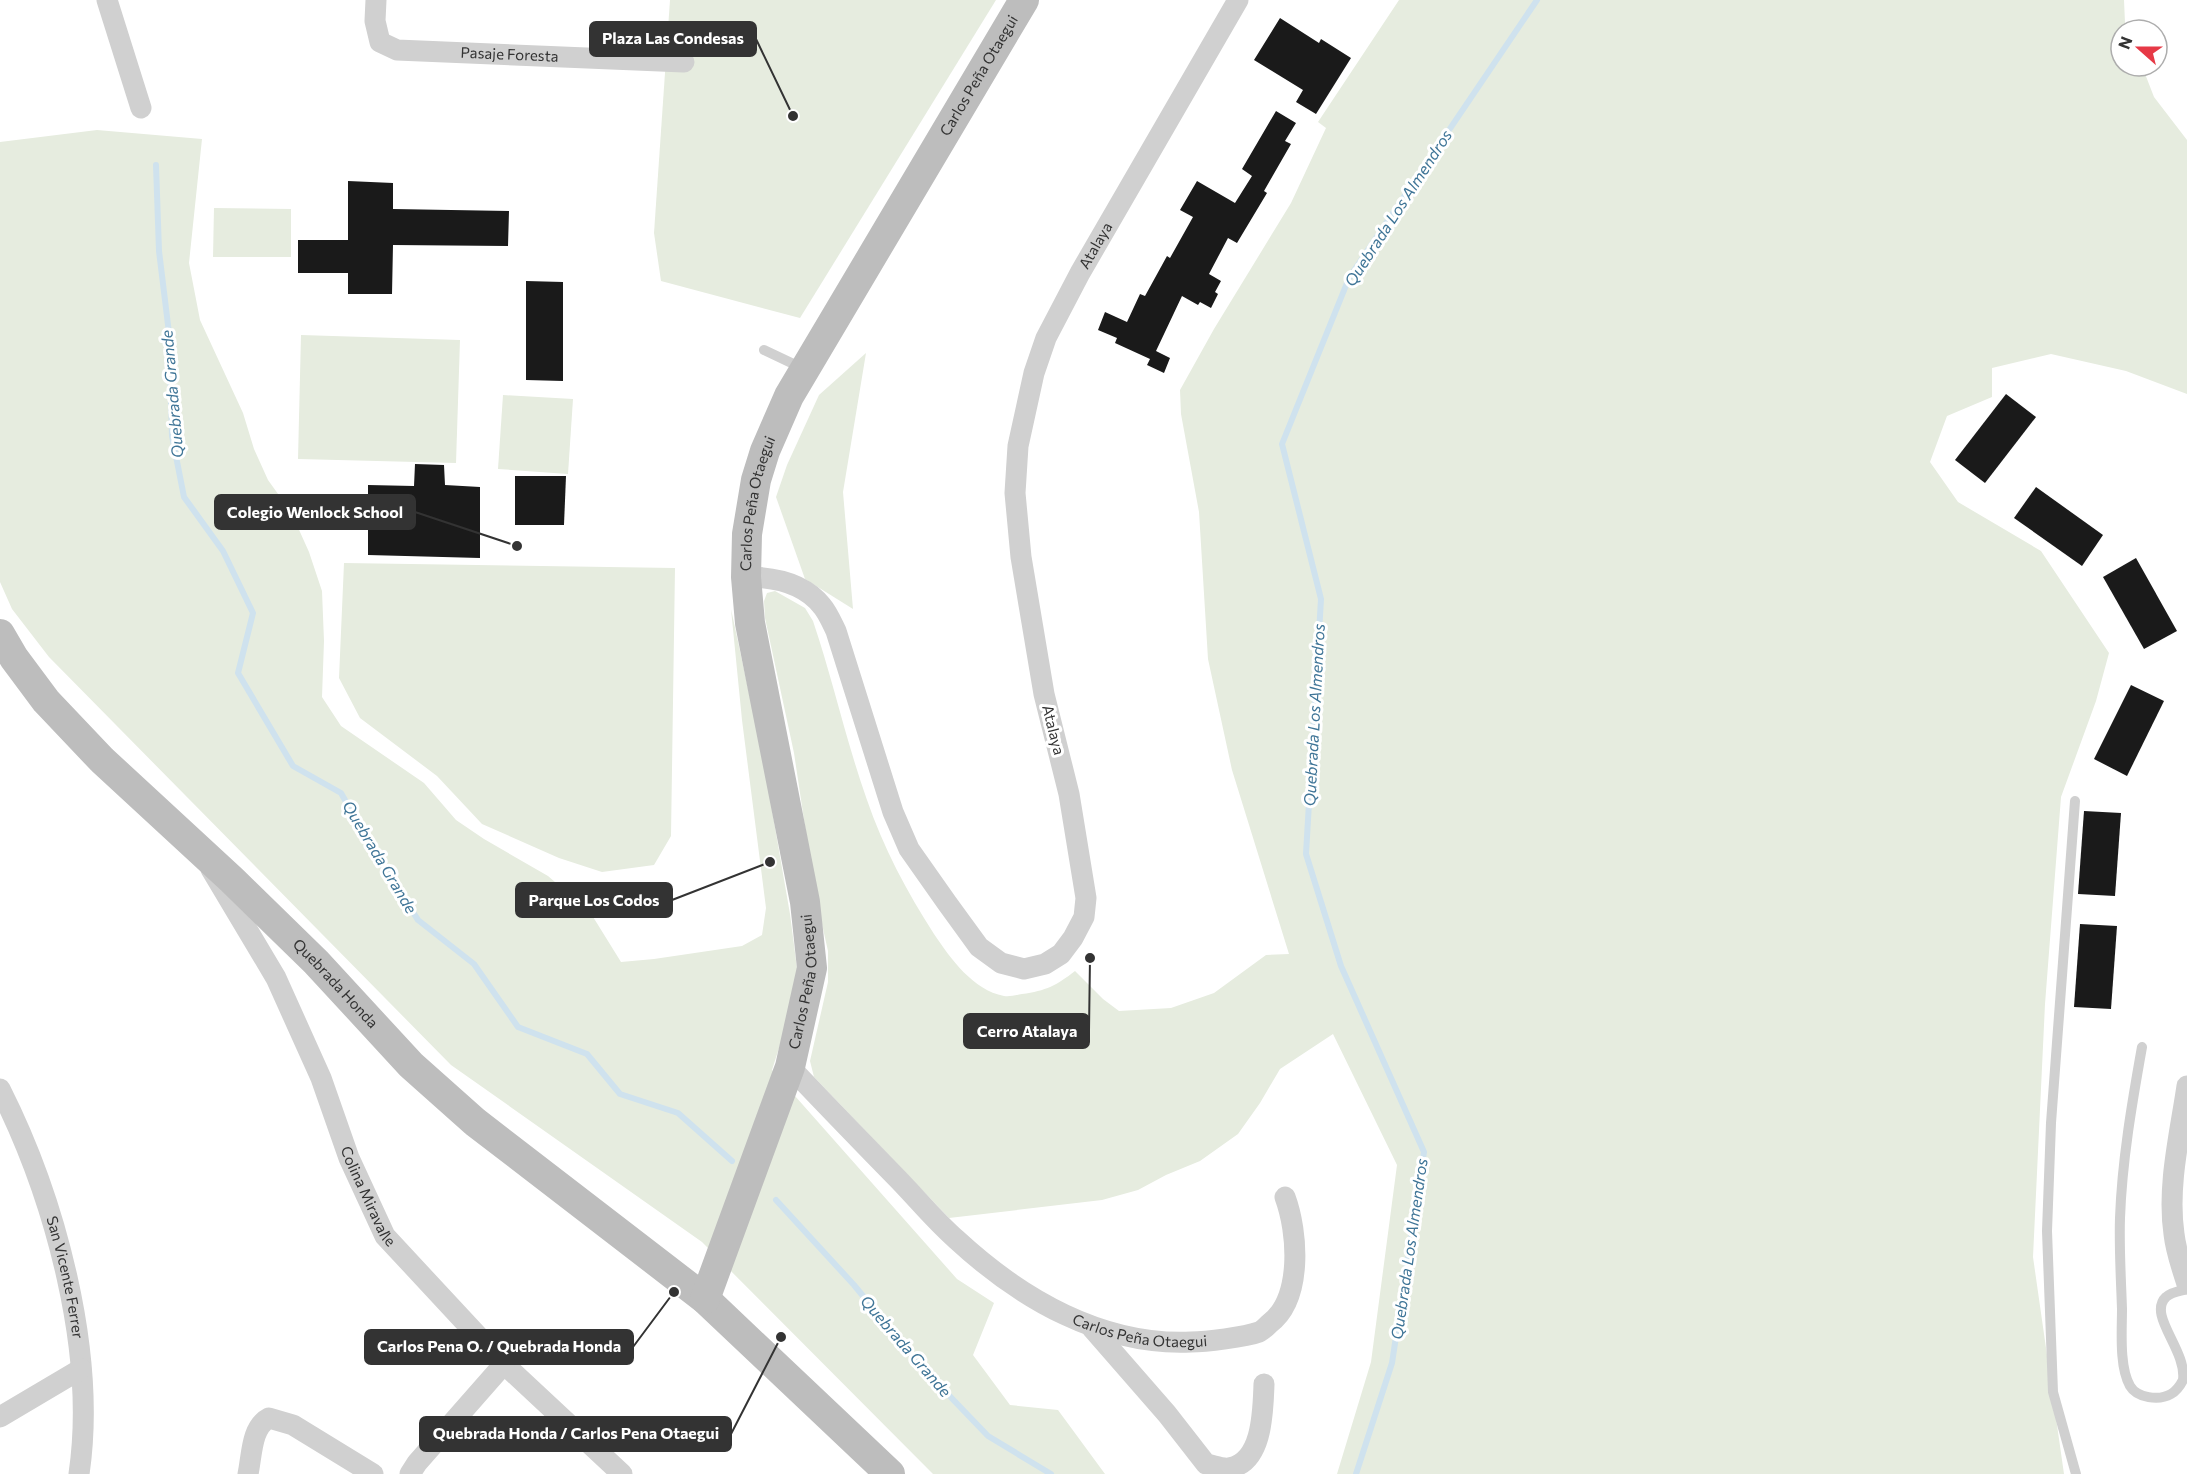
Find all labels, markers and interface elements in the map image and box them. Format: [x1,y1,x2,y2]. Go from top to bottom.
street label: Carlos Peña Otaegui [935,11,1021,139]
north arrow [2109,18,2169,78]
callout: Plaza Las Condesas [590,22,756,56]
text: Plaza Las Condesas [602,28,744,47]
text: N [2114,33,2136,51]
street label: Pasaje Foresta [460,43,559,65]
water label: Quebrada Los Almendros [1340,126,1455,290]
street label: Atalaya [1074,219,1115,272]
water label: Quebrada Grande [156,329,187,459]
street label: Carlos Peña Otaegui [736,433,778,571]
callout: Colegio Wenlock School [215,495,415,529]
text: Colegio Wenlock School [227,502,403,521]
water label: Quebrada Los Almendros [1299,623,1328,807]
street label: Atalaya [1039,703,1069,757]
water label: Quebrada Grande [339,797,422,917]
callout: Parque Los Codos [516,883,672,917]
text: Parque Los Codos [528,890,660,909]
street label: Carlos Peña Otaegui [784,913,820,1051]
street label: Quebrada Honda [290,935,382,1031]
callout: Cerro Atalaya [964,1014,1089,1048]
text: Cerro Atalaya [977,1021,1077,1040]
street label: Colina Miravalle [338,1144,400,1250]
water label: Quebrada Los Almendros [1386,1157,1431,1341]
street label: San Vicente Ferrer [43,1214,88,1340]
water label: Quebrada Grande [857,1291,956,1401]
street label: Carlos Peña Otaegui [1070,1309,1208,1350]
callout: Carlos Pena O. / Quebrada Honda [365,1330,633,1364]
text: Carlos Pena O. / Quebrada Honda [377,1336,621,1355]
callout: Quebrada Honda / Carlos Pena Otaegui [420,1417,731,1451]
text: Quebrada Honda / Carlos Pena Otaegui [433,1423,719,1442]

